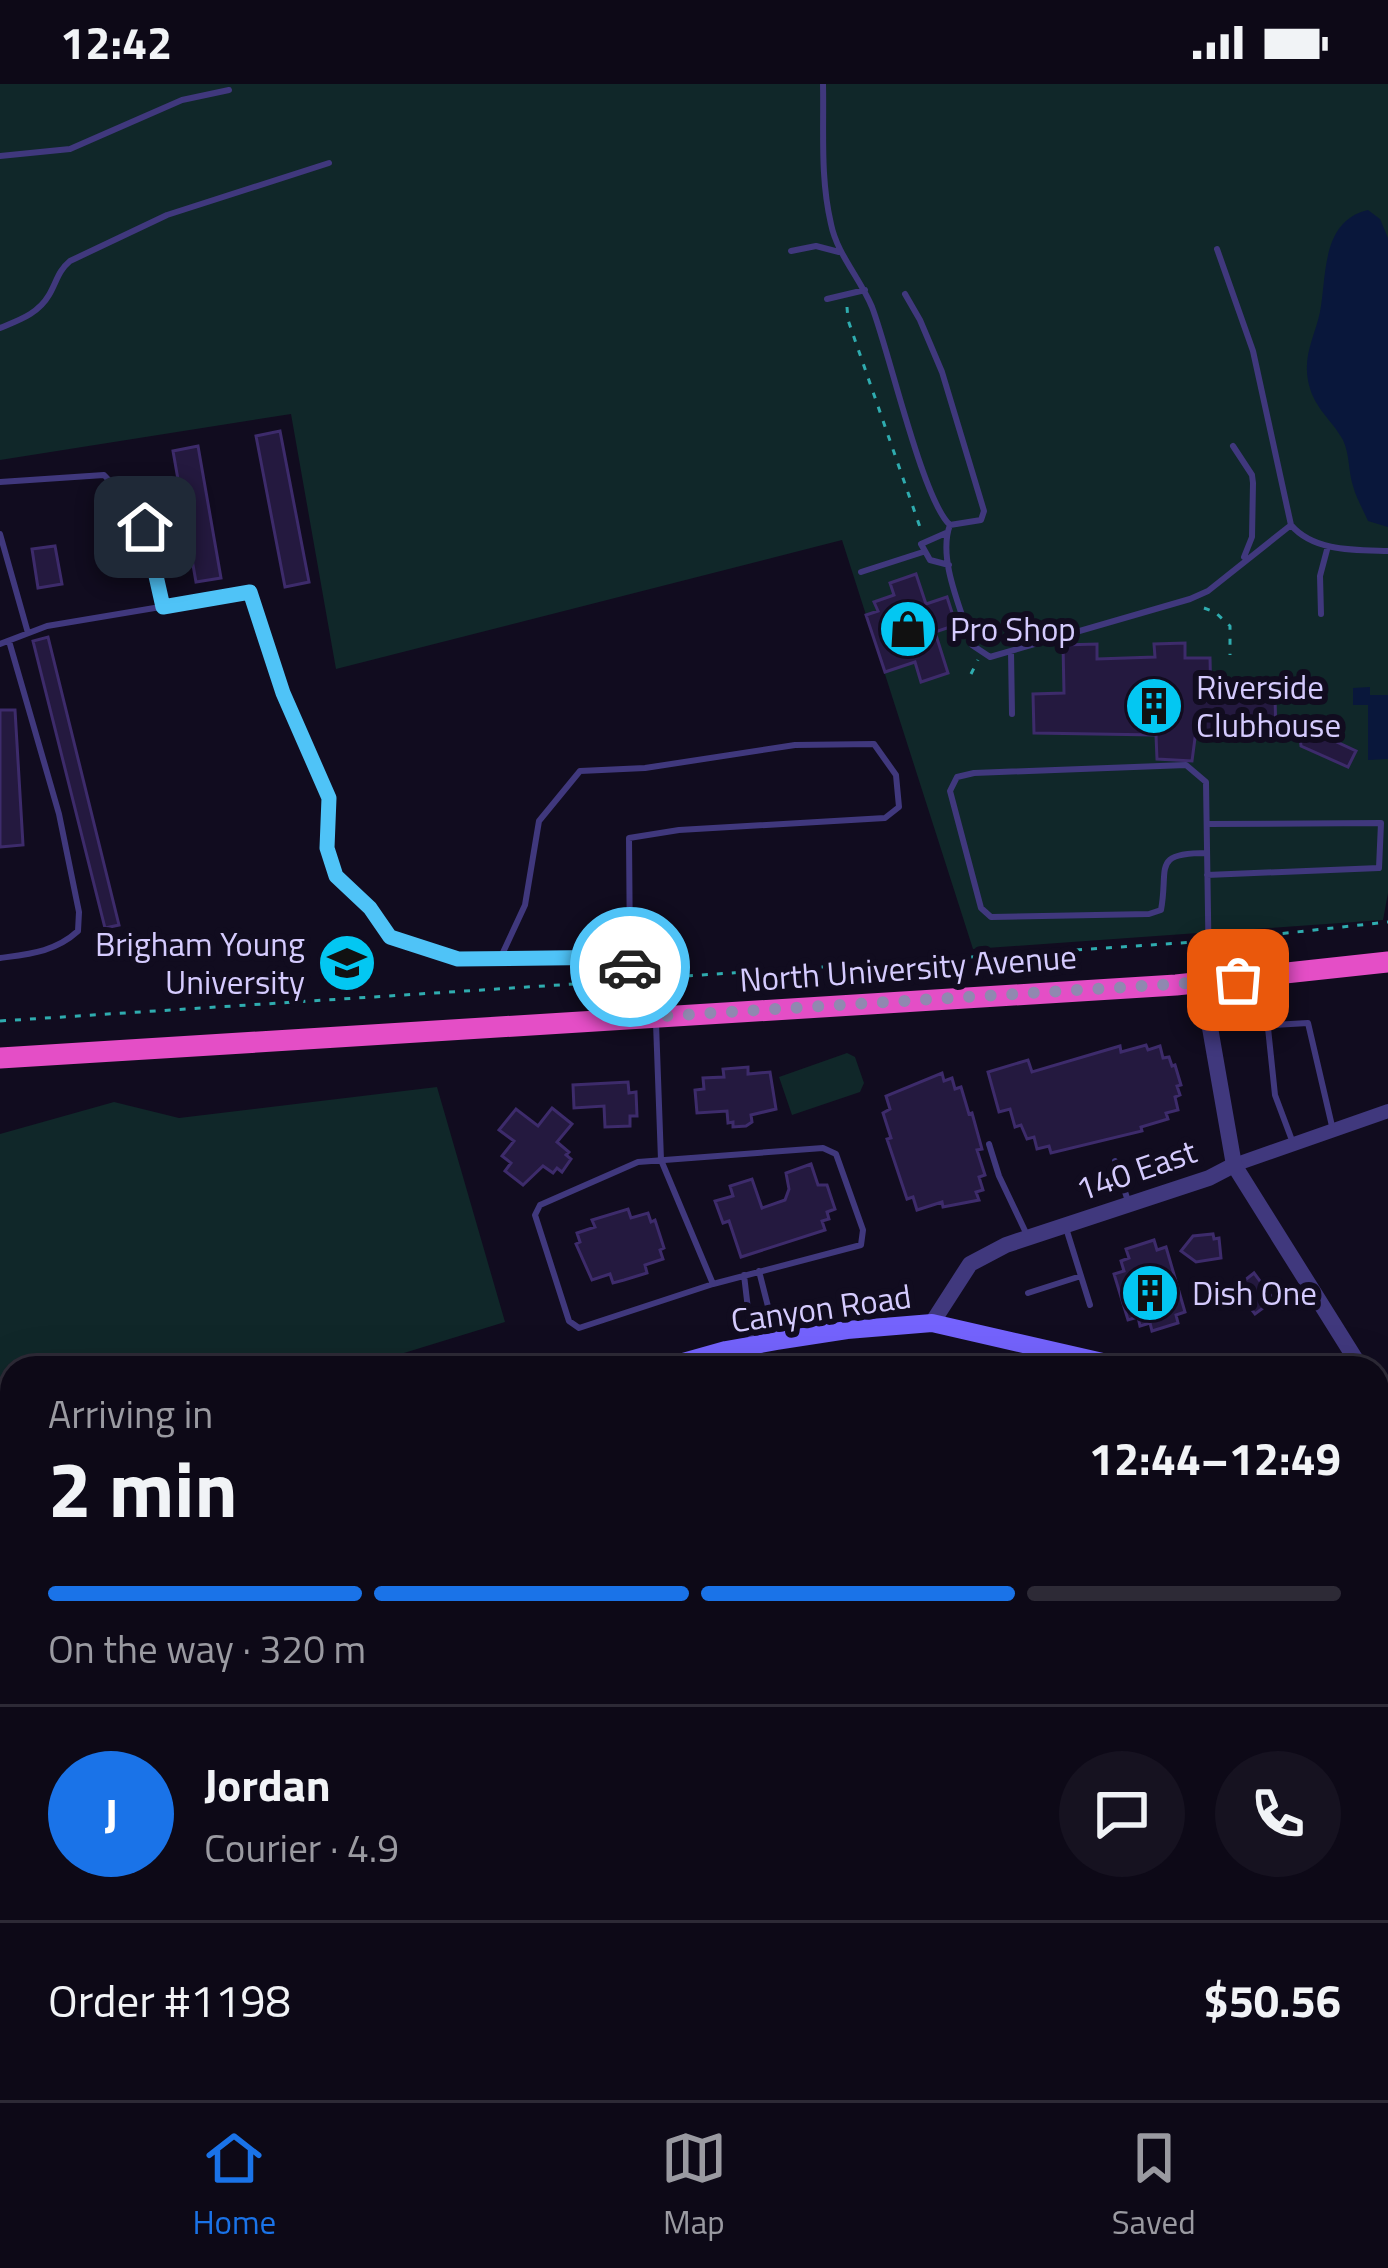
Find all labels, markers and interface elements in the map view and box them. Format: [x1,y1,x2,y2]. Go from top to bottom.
text: 12:42 [60,8,172,76]
pin [94,476,196,578]
icon: home [112,494,178,560]
shop icon: Pro Shop [877,598,939,660]
place label: Pro Shop [950,604,1076,654]
place label: Riverside Clubhouse [1196,662,1341,750]
building icon: Riverside Clubhouse [1123,675,1185,737]
courier [570,907,690,1027]
place label: Brigham Young University [95,919,305,1007]
pin [1187,929,1289,1031]
street label: North University Avenue [738,931,1078,1005]
school or university icon: Brigham Young University [316,932,378,994]
icon: car [597,934,663,1000]
icon: bag [1205,947,1271,1013]
street label: 140 East [1069,1126,1203,1214]
building icon: Dish One [1119,1262,1181,1324]
place label: Dish One [1192,1268,1317,1318]
street label: Canyon Road [728,1271,914,1345]
text: Arriving in [48,1384,213,1443]
text: 12:44–12:49 [1089,1424,1341,1492]
text: 2 min [48,1429,238,1547]
text: On the way · 320 m [48,1619,366,1678]
text: Jordan [204,1750,331,1818]
button: chat [1059,1751,1185,1877]
button: phone [1215,1751,1341,1877]
text: J [104,1780,118,1848]
text: Courier · 4.9 [204,1818,399,1877]
text: Order #1198 [48,1966,291,2034]
text: $50.56 [1203,1966,1341,2034]
tab: Home [192,2125,276,2247]
tab: Map [661,2125,727,2247]
tab: Saved [1112,2125,1196,2247]

